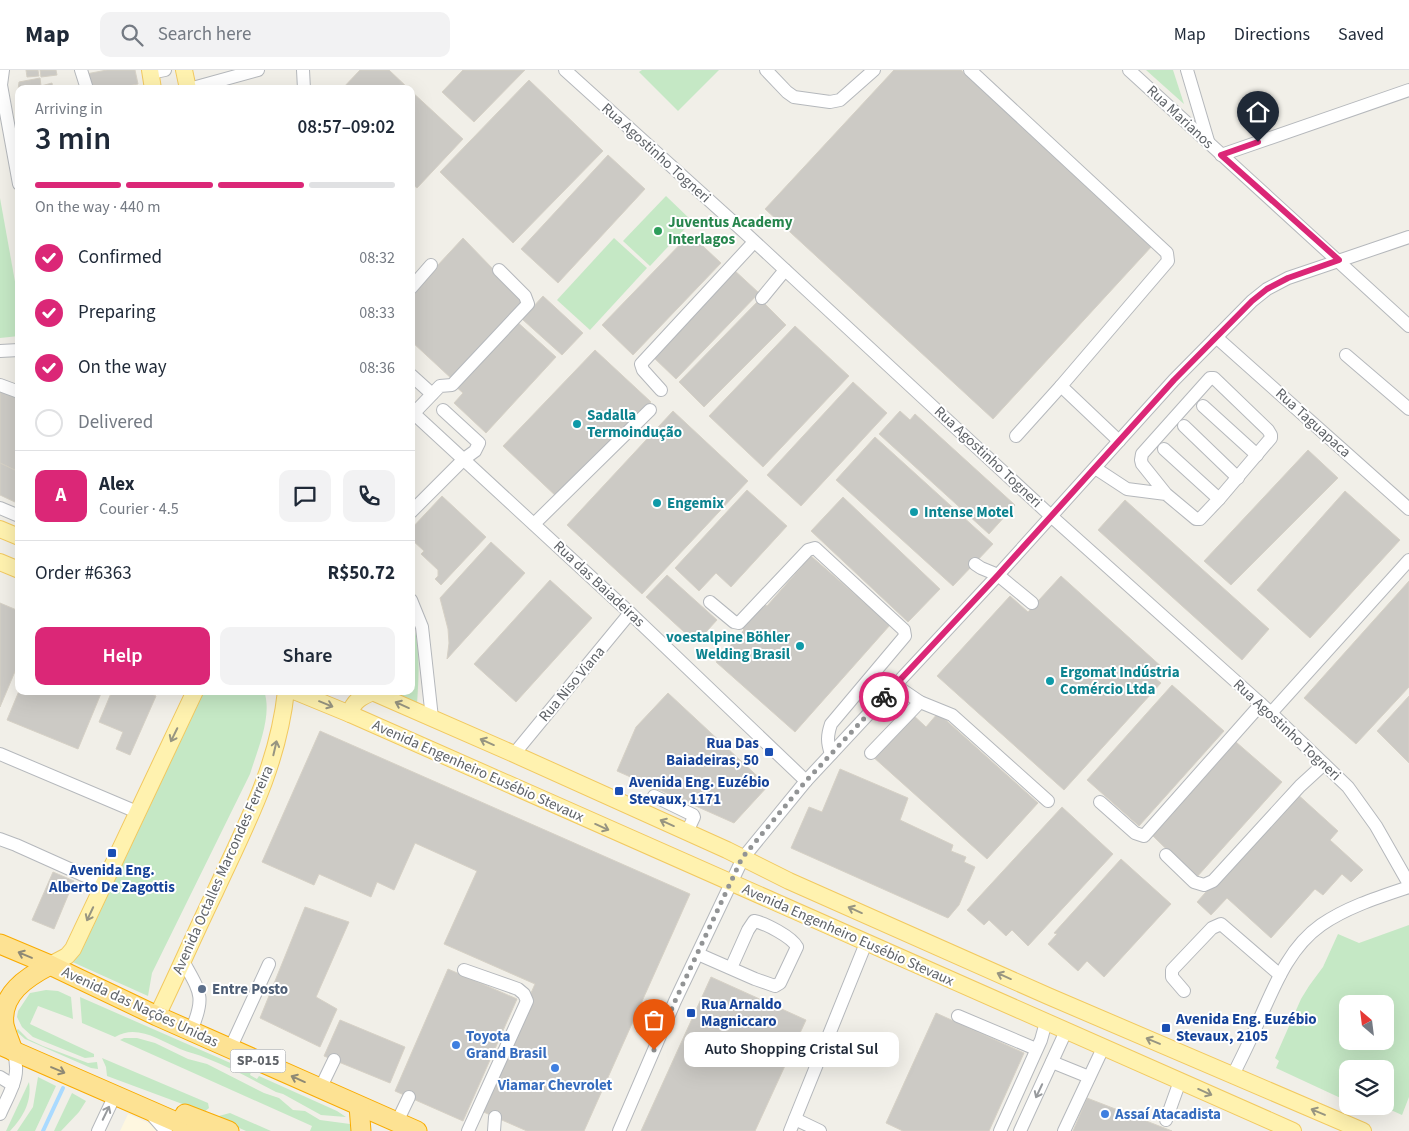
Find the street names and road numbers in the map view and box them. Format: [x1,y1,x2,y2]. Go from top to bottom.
street label: Rua Marianos [1142,80,1218,154]
street label: Rua Agostinho Togneri [597,98,715,208]
street label: Rua Taguapaca [1271,383,1355,463]
street label: Rua Agostinho Togneri [930,401,1046,513]
street label: Rua das Baiadeiras [549,536,649,632]
street label: Rua Niso Viana [534,642,610,726]
street label: Rua Agostinho Togneri [1229,674,1345,786]
street label: Avenida Engenheiro Eusébio Stevaux [369,715,588,827]
street label: Avenida Octalles Marcondes Ferreira [167,762,279,978]
street label: Avenida Engenheiro Eusébio Stevaux [739,879,958,991]
street label: Avenida das Nações Unidas [58,961,222,1053]
road number: SP-015 [230,1049,286,1072]

